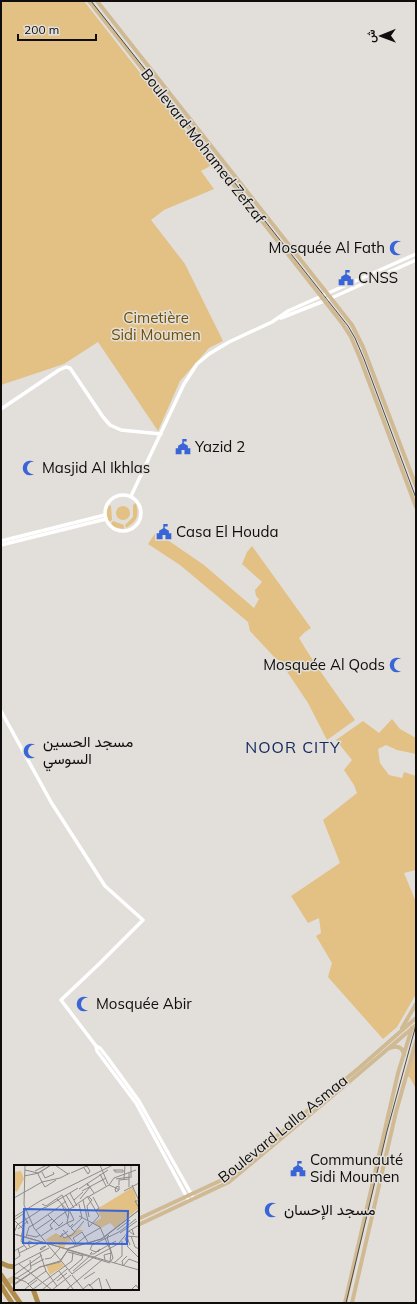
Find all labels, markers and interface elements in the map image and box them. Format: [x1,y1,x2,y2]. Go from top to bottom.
scale bar [18,16,96,42]
north arrow [361,16,401,56]
text: 200 m [24,22,59,37]
text: ش [364,29,378,43]
street label: Boulevard Mohamed Zefzaf [137,65,270,228]
place label: Mosquée Al Fath [269,238,385,257]
mosque icon: Mosquée Al Fath [388,239,406,257]
place label: CNSS [358,268,398,287]
public building icon: CNSS [337,269,355,287]
park label: Cimetière Sidi Moumen [111,308,201,344]
place label: Yazid 2 [194,437,245,456]
public building icon: Yazid 2 [174,438,192,456]
place label: Masjid Al Ikhlas [42,458,150,477]
mosque icon: Masjid Al Ikhlas [21,459,39,477]
place label: Casa El Houda [176,522,278,541]
public building icon: Casa El Houda [155,523,173,541]
place label: Mosquée Al Qods [263,655,385,674]
mosque icon: Mosquée Al Qods [388,656,406,674]
place label: مسجد الحسين السوسي [43,732,133,772]
district label: NOOR CITY [245,737,341,757]
mosque icon: مسجد الحسين السوسي [22,742,40,760]
place label: Mosquée Abir [96,994,192,1013]
mosque icon: Mosquée Abir [75,995,93,1013]
street label: Boulevard Lalla Asmaa [214,1071,351,1187]
place label: Communauté Sidi Moumen [310,1150,403,1186]
public building icon: Communauté Sidi Moumen [289,1160,307,1178]
inset map [14,1165,139,1290]
place label: مسجد الإحسان [284,1200,376,1220]
mosque icon: مسجد الإحسان [263,1201,281,1219]

